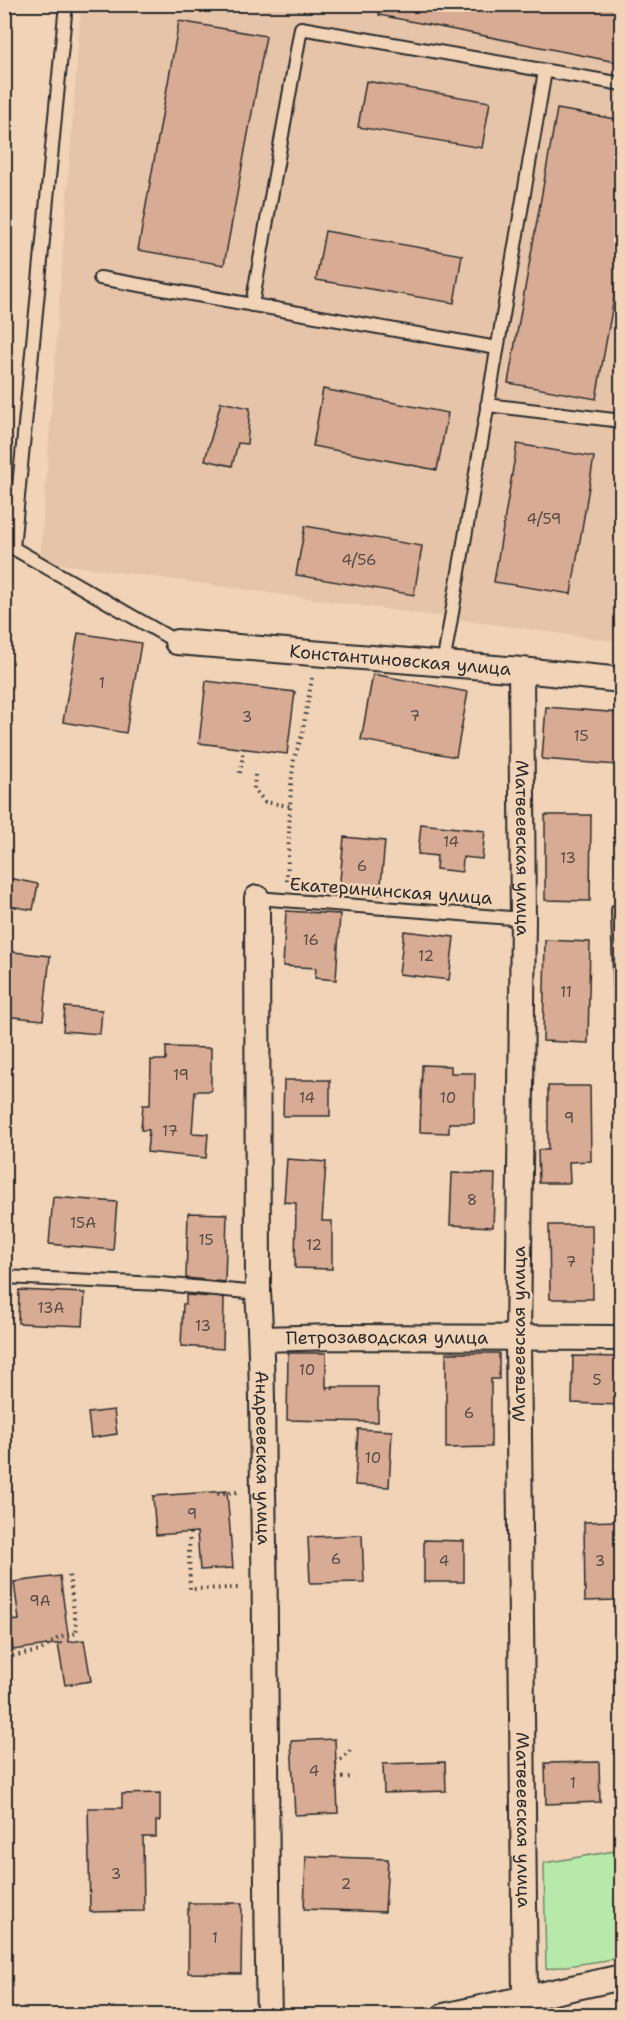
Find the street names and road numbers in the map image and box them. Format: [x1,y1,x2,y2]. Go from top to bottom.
street label: Константиновская улица [288,639,512,681]
street label: Матвеевская улица [510,760,535,936]
street label: Екатерининская улица [289,872,493,910]
street label: Матвеевская улица [507,1246,531,1422]
street label: Петрозаводская улица [285,1325,488,1350]
street label: Андреевская улица [250,1370,276,1545]
street label: Матвеевская улица [510,1732,536,1908]

